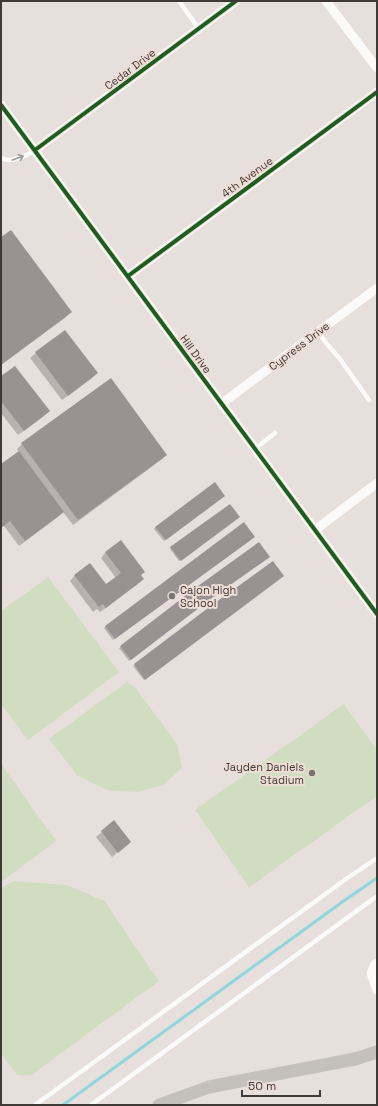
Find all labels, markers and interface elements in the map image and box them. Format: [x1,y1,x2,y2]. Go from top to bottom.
street label: Cedar Drive [102,45,158,93]
one-way arrow [12,153,24,161]
street label: 4th Avenue [219,154,275,200]
street label: Cypress Drive [266,319,332,373]
street label: Hill Drive [177,332,215,376]
place label: Cajon High School [180,583,236,610]
marker: Cajon High School [167,591,177,601]
place label: Jayden Daniels Stadium [224,760,304,787]
marker: Jayden Daniels Stadium [307,768,317,778]
scale bar [242,1072,320,1098]
text: 50 m [248,1078,276,1094]

